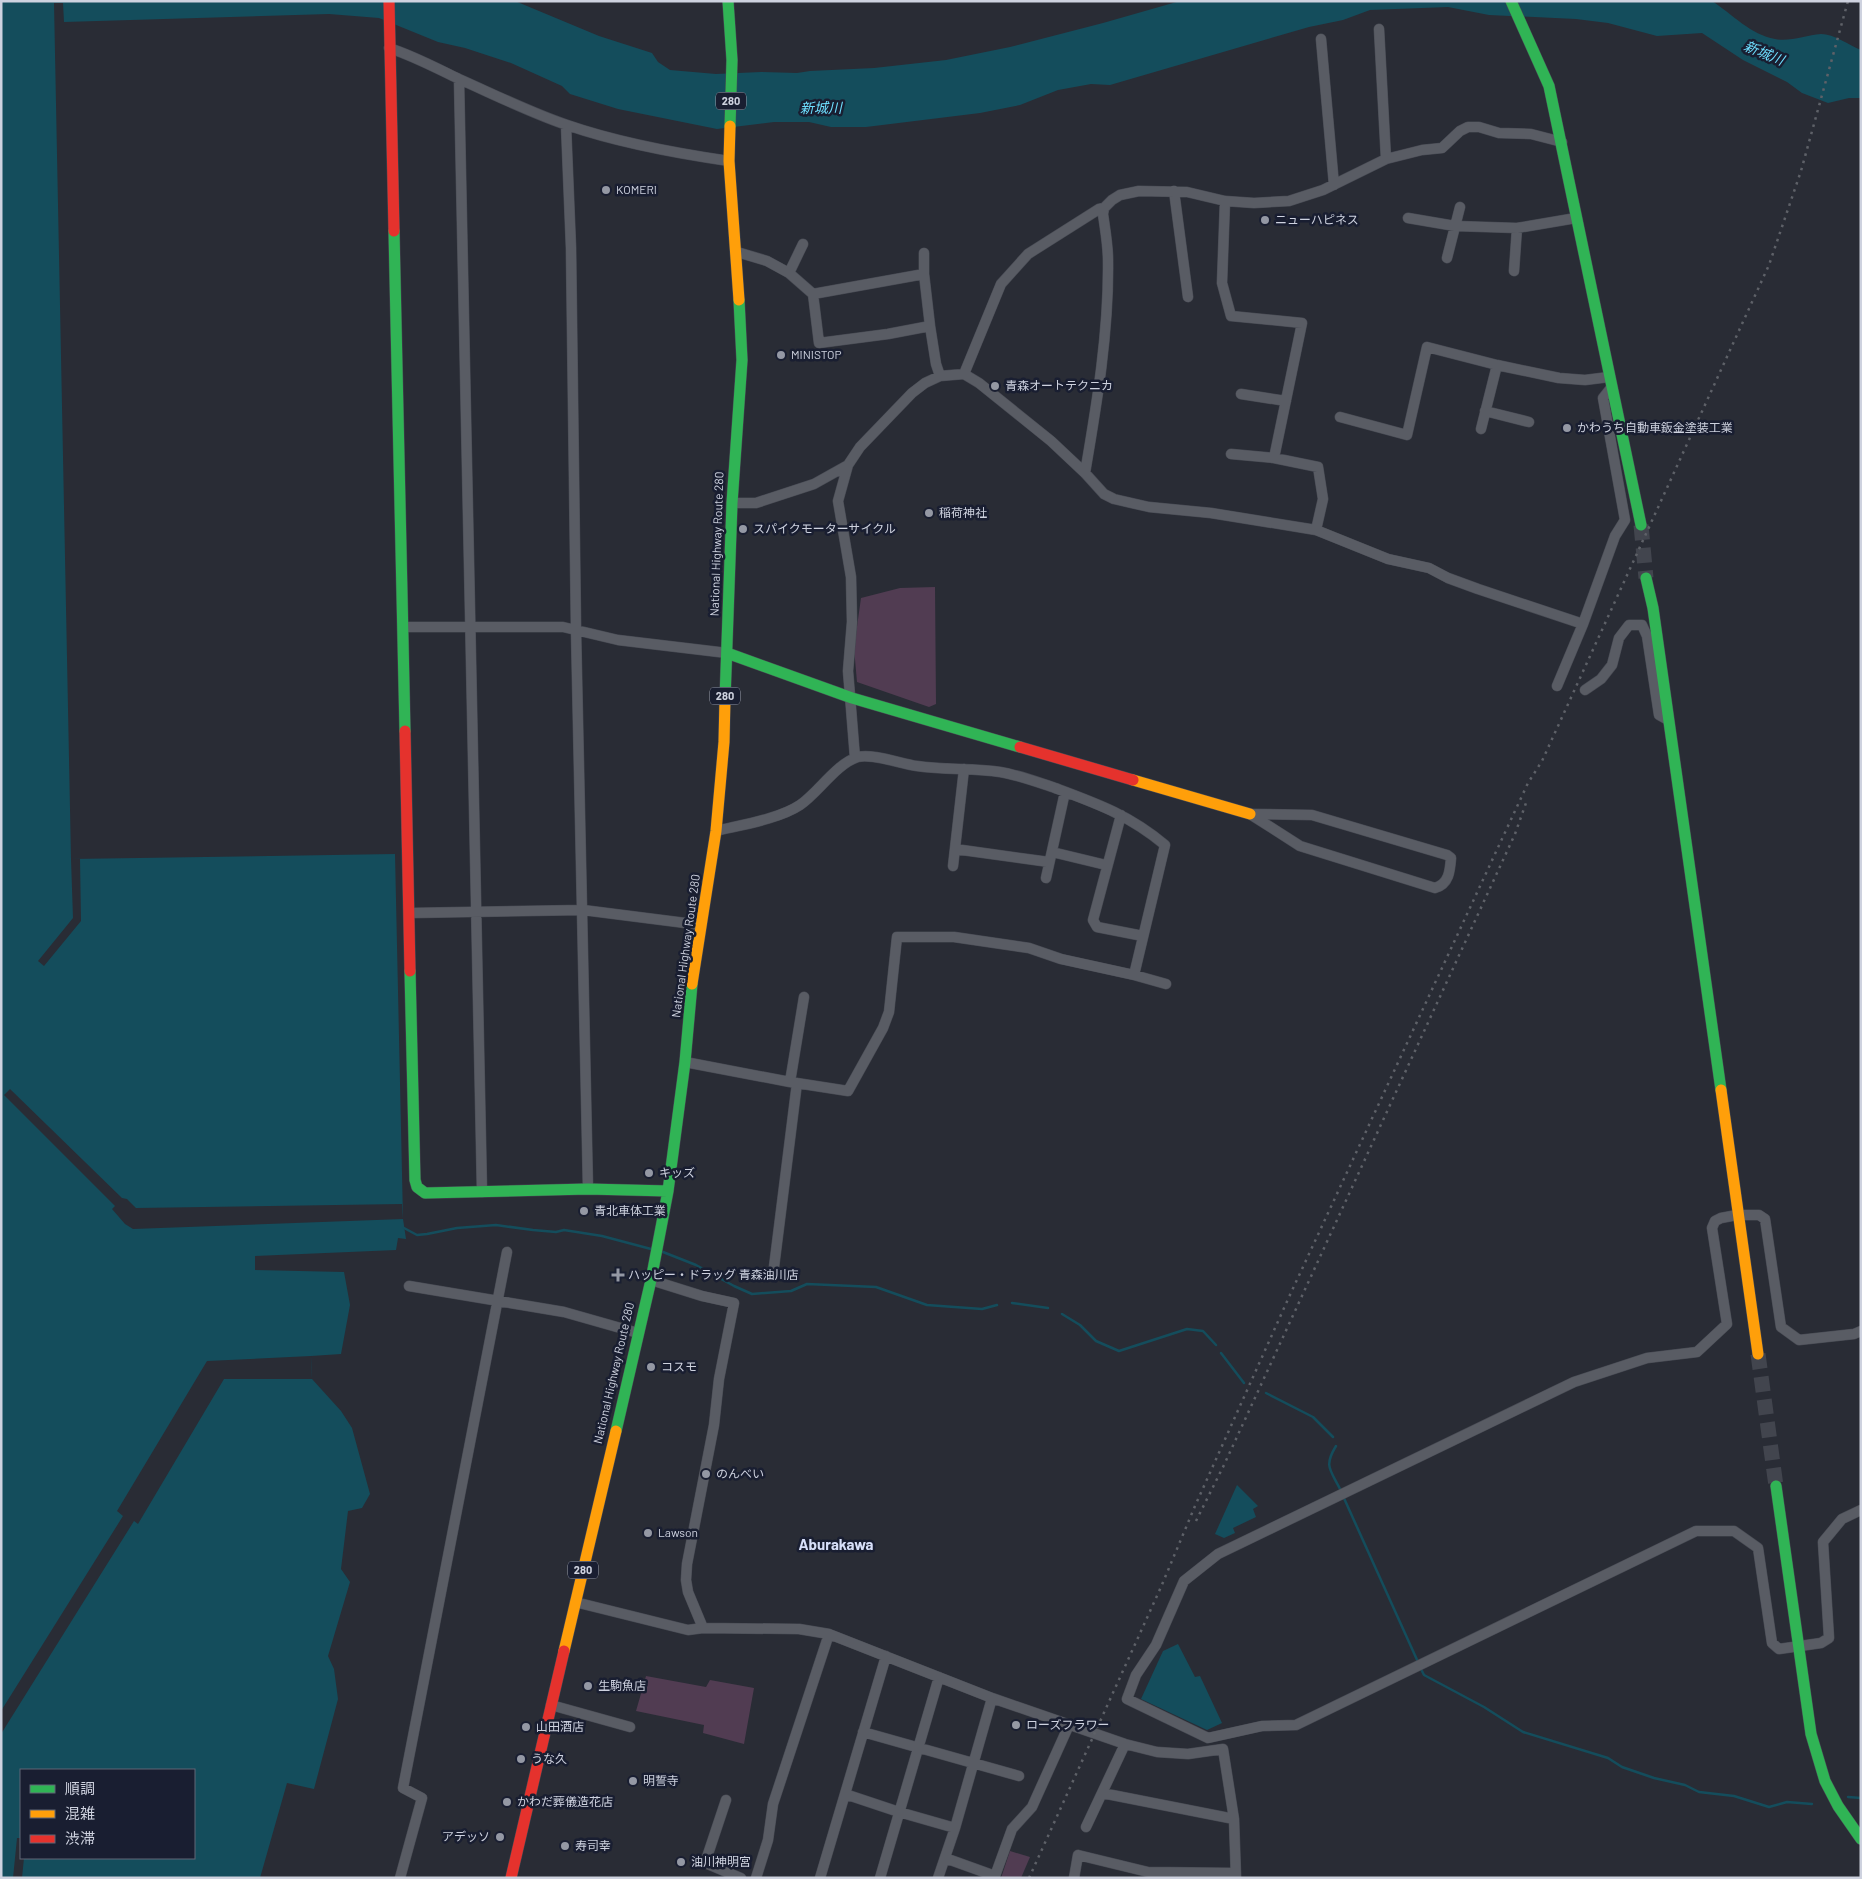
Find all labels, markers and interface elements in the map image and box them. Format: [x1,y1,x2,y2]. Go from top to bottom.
water label: 新城川 [1742,37,1789,69]
road number: 280 [716,92,746,110]
water label: 新城川 [800,99,844,116]
place label: KOMERI [616,182,657,196]
marker: KOMERI [600,184,612,196]
place label: ニューハピネス [1275,212,1359,226]
marker: ニューハピネス [1259,214,1271,226]
place label: MINISTOP [791,347,841,361]
marker: MINISTOP [775,349,787,361]
place label: 青森オートテクニカ [1005,378,1113,392]
marker: 青森オートテクニカ [989,380,1001,392]
place label: かわうち自動車鈑金塗装工業 [1577,420,1733,434]
marker: かわうち自動車鈑金塗装工業 [1561,422,1573,434]
street label: National Highway Route 280 [706,471,726,617]
place label: 稲荷神社 [939,505,987,519]
marker: 稲荷神社 [923,507,935,519]
place label: スパイクモーターサイクル [753,521,896,535]
marker: スパイクモーターサイクル [737,523,749,535]
road number: 280 [710,688,740,704]
street label: National Highway Route 280 [668,873,702,1019]
place label: キッズ [659,1165,695,1179]
marker: キッズ [643,1167,655,1179]
place label: 青北車体工業 [594,1203,666,1217]
marker: 青北車体工業 [578,1205,590,1217]
place label: ハッピー・ドラッグ 青森油川店 [628,1267,798,1281]
marker: ハッピー・ドラッグ 青森油川店 [612,1269,624,1281]
street label: National Highway Route 280 [590,1301,636,1445]
place label: コスモ [661,1359,697,1373]
marker: コスモ [645,1361,657,1373]
place label: のんべい [716,1466,764,1480]
marker: のんべい [700,1468,712,1480]
place label: Lawson [658,1525,698,1539]
marker: Lawson [642,1527,654,1539]
district label: Aburakawa [799,1535,874,1553]
road number: 280 [568,1562,598,1578]
place label: 生駒魚店 [598,1678,646,1692]
marker: 生駒魚店 [582,1680,594,1692]
place label: ローズフラワー [1026,1717,1109,1731]
place label: 山田酒店 [536,1719,584,1733]
marker: ローズフラワー [1010,1719,1022,1731]
marker: 山田酒店 [520,1721,532,1733]
place label: うな久 [531,1751,567,1765]
marker: うな久 [515,1753,527,1765]
legend [20,1769,195,1859]
place label: 明誓寺 [643,1773,679,1787]
marker: 明誓寺 [627,1775,639,1787]
text: 順調 [65,1779,95,1797]
place label: かわだ葬儀造花店 [517,1794,613,1808]
marker: かわだ葬儀造花店 [501,1796,513,1808]
text: 混雑 [65,1804,95,1822]
text: 渋滞 [65,1829,95,1847]
place label: アデッソ [442,1829,490,1843]
marker: アデッソ [494,1831,506,1843]
place label: 寿司幸 [575,1838,611,1852]
marker: 寿司幸 [559,1840,571,1852]
place label: 油川神明宮 [691,1854,751,1868]
marker: 油川神明宮 [675,1856,687,1868]

